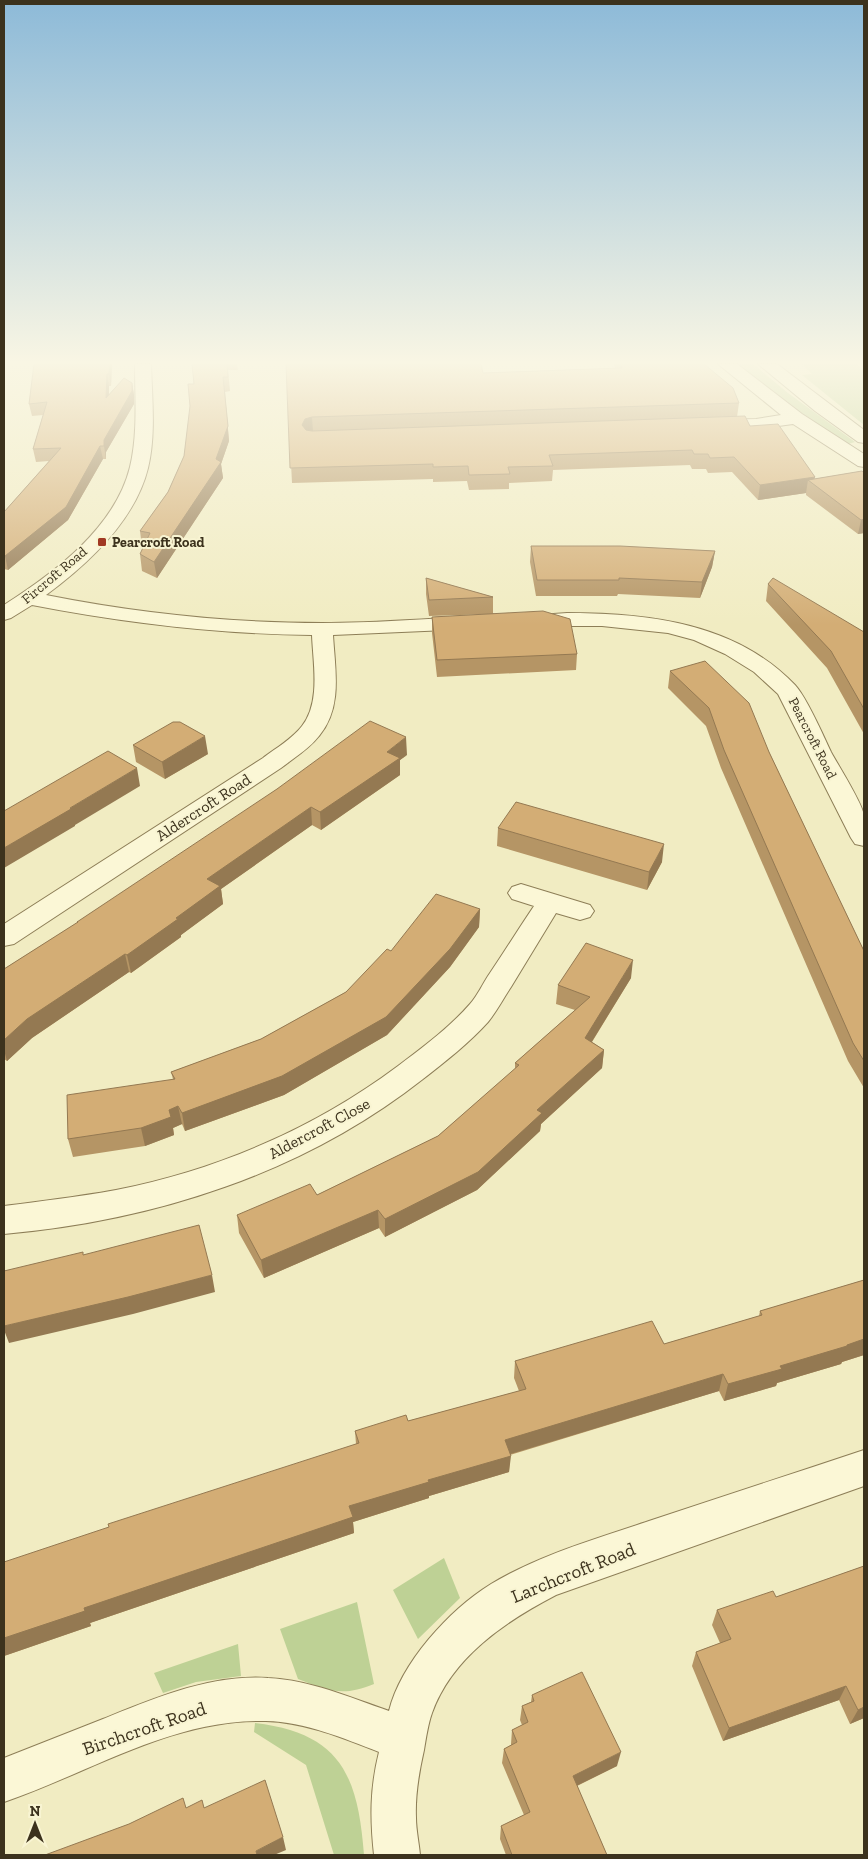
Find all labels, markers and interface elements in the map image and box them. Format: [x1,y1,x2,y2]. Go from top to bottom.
place label: Pearcroft Road [112,534,204,551]
marker: Pearcroft Road [96,536,108,548]
street label: Fircroft Road [18,543,91,608]
street label: Pearcroft Road [785,695,841,782]
street label: Aldercroft Road [152,770,254,845]
street label: Aldercroft Close [265,1094,373,1163]
street label: Larchcroft Road [508,1537,639,1608]
street label: Birchcroft Road [79,1696,209,1760]
north arrow [10,1799,60,1849]
text: N [30,1803,41,1820]

